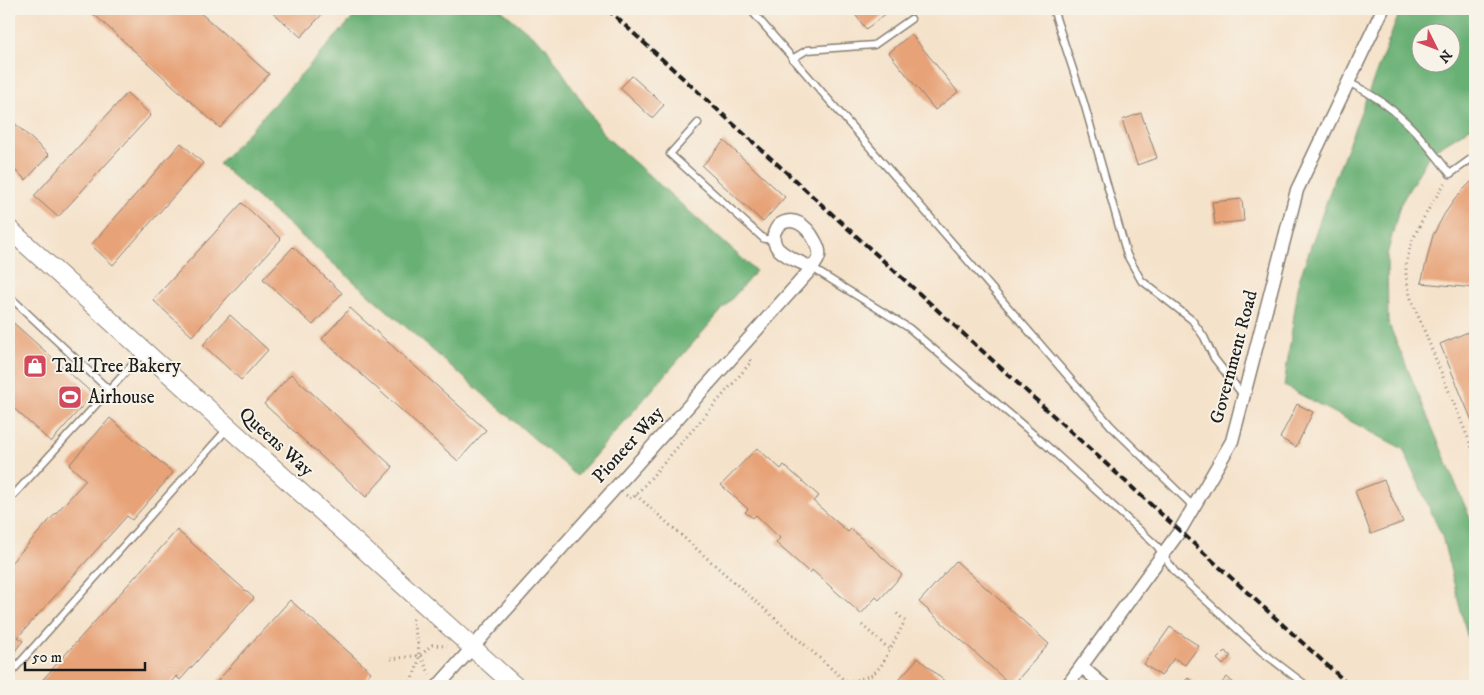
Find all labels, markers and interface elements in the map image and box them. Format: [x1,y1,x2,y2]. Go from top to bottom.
north arrow [1412,22,1462,72]
text: N [1434,46,1455,67]
street label: Government Road [1205,287,1263,426]
shop icon: Tall Tree Bakery [22,353,48,379]
place label: Tall Tree Bakery [52,355,182,378]
sports icon: Airhouse [57,384,83,410]
place label: Airhouse [88,386,155,409]
street label: Pioneer Way [588,401,669,488]
street label: Queens Way [234,402,319,482]
scale bar [25,640,145,672]
text: 50 m [32,648,62,667]

